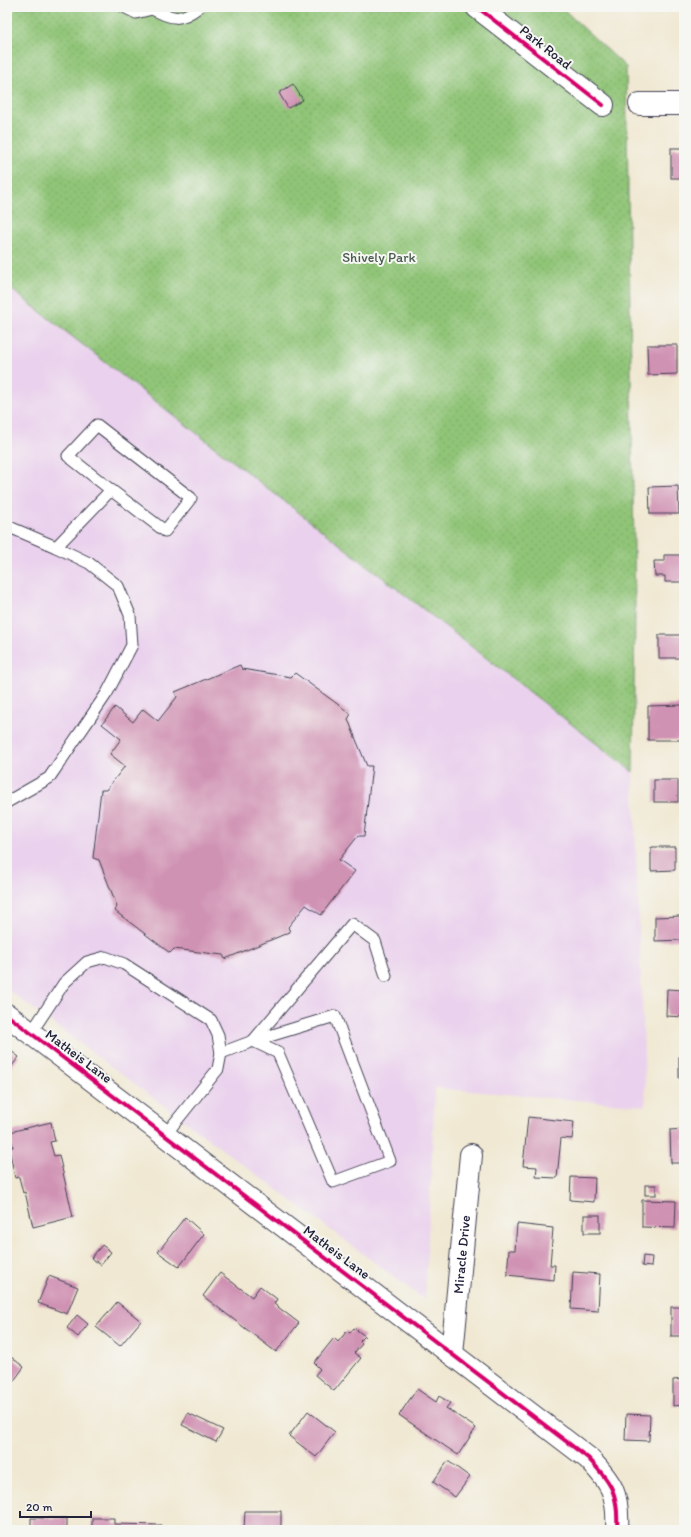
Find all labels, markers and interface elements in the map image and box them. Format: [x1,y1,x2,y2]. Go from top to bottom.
street label: Park Road [516,22,575,73]
park label: Shively Park [342,249,417,266]
street label: Matheis Lane [42,1026,116,1087]
street label: Miracle Drive [450,1214,474,1295]
street label: Matheis Lane [300,1222,374,1283]
scale bar [20,1493,91,1519]
text: 20 m [26,1500,53,1514]

